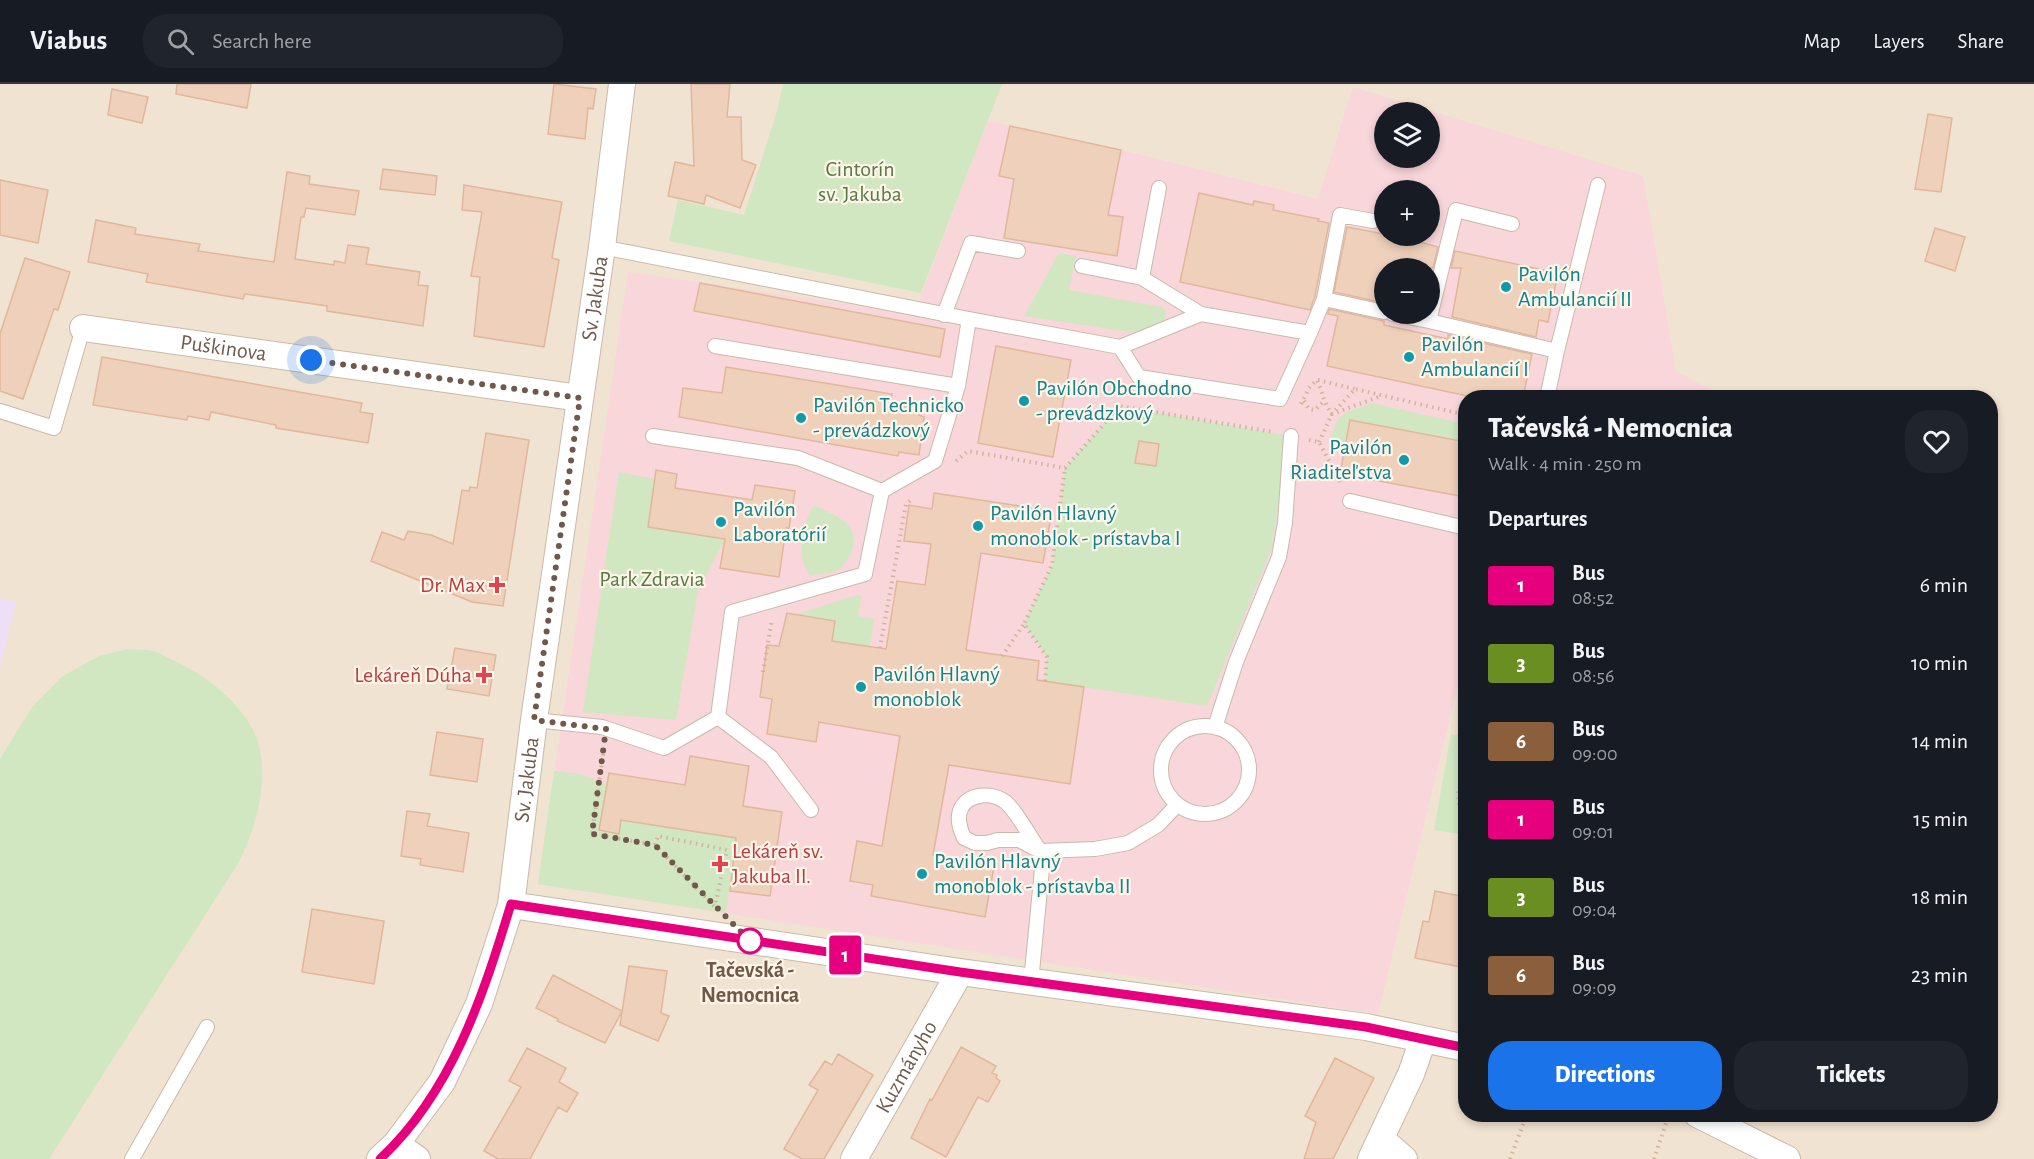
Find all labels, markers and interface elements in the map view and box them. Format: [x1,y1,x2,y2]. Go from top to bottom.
search box [143,14,563,68]
icon: search [164,25,197,58]
text: Viabus [30,27,107,55]
text: Search here [212,30,312,52]
text: Map [1804,31,1840,52]
text: Layers [1873,31,1924,52]
text: Share [1957,31,2004,52]
map controls [1374,102,1440,324]
button: layers [1374,102,1440,168]
park label: Cintorín sv. Jakuba [818,158,902,205]
button: + [1374,180,1440,246]
street label: Sv. Jakuba [578,254,612,342]
button: − [1374,258,1440,324]
place label: Pavilón Ambulancií II [1518,263,1632,310]
marker: Pavilón Ambulancií II [1499,280,1513,294]
street label: Puškinova [179,331,268,365]
place label: Pavilón Ambulancií I [1421,333,1529,380]
your location [296,345,326,375]
marker: Pavilón Ambulancií I [1402,350,1416,364]
place label: Pavilón Obchodno - prevádzkový [1036,377,1192,424]
place label: Pavilón Technicko - prevádzkový [813,394,964,441]
marker: Pavilón Obchodno - prevádzkový [1017,394,1031,408]
button: heart [1905,410,1968,473]
marker: Pavilón Technicko - prevádzkový [794,411,808,425]
text: Tačevská - Nemocnica [1488,415,1733,443]
place label: Pavilón Riaditeľstva [1290,436,1392,483]
marker: Pavilón Riaditeľstva [1397,453,1411,467]
text: Walk · 4 min · 250 m [1488,454,1642,474]
place label: Pavilón Laboratórií [733,498,827,545]
place label: Pavilón Hlavný monoblok - prístavba I [990,502,1181,549]
text: Departures [1488,508,1588,530]
marker: Pavilón Laboratórií [714,515,728,529]
marker: Pavilón Hlavný monoblok - prístavba I [971,519,985,533]
text: Bus [1572,562,1605,584]
park label: Park Zdravia [599,568,705,590]
place label: Dr. Max [420,574,485,596]
text: 6 min [1920,574,1968,596]
text: 1 [1517,575,1525,596]
marker: Dr. Max [490,578,504,592]
text: 08:52 [1572,588,1614,608]
text: Bus [1572,640,1605,662]
text: 10 min [1911,652,1968,674]
text: 3 [1516,653,1526,674]
place label: Pavilón Hlavný monoblok [873,663,1000,710]
place label: Lekáreň Dúha [354,664,472,686]
text: 08:56 [1572,666,1614,686]
marker: Lekáreň Dúha [477,668,491,682]
marker: Pavilón Hlavný monoblok [854,680,868,694]
text: Bus [1572,718,1605,740]
text: 14 min [1912,730,1968,752]
text: 6 [1516,731,1526,752]
street label: Sv. Jakuba [510,736,543,823]
text: 09:00 [1572,744,1618,764]
text: Bus [1572,796,1605,818]
text: 15 min [1913,808,1968,830]
text: 1 [1517,809,1525,830]
text: 09:01 [1572,822,1614,842]
place label: Lekáreň sv. Jakuba II. [732,840,824,887]
place label: Pavilón Hlavný monoblok - prístavba II [934,850,1131,897]
marker: Lekáreň sv. Jakuba II. [713,857,727,871]
marker: Pavilón Hlavný monoblok - prístavba II [915,867,929,881]
text: Bus [1572,874,1605,896]
text: 18 min [1912,886,1968,908]
text: 3 [1516,887,1526,908]
text: 09:04 [1572,900,1617,920]
marker: Tačevská - Nemocnica [737,928,763,954]
line badge: 1 [826,936,864,974]
text: 1 [841,945,849,966]
text: Bus [1572,952,1605,974]
place label: Tačevská - Nemocnica [701,959,800,1006]
text: 23 min [1911,964,1968,986]
text: 6 [1516,965,1526,986]
text: 09:09 [1572,978,1617,998]
street label: Kuzmányho [872,1017,941,1117]
button: Directions [1488,1041,1722,1110]
button: Tickets [1734,1041,1968,1110]

